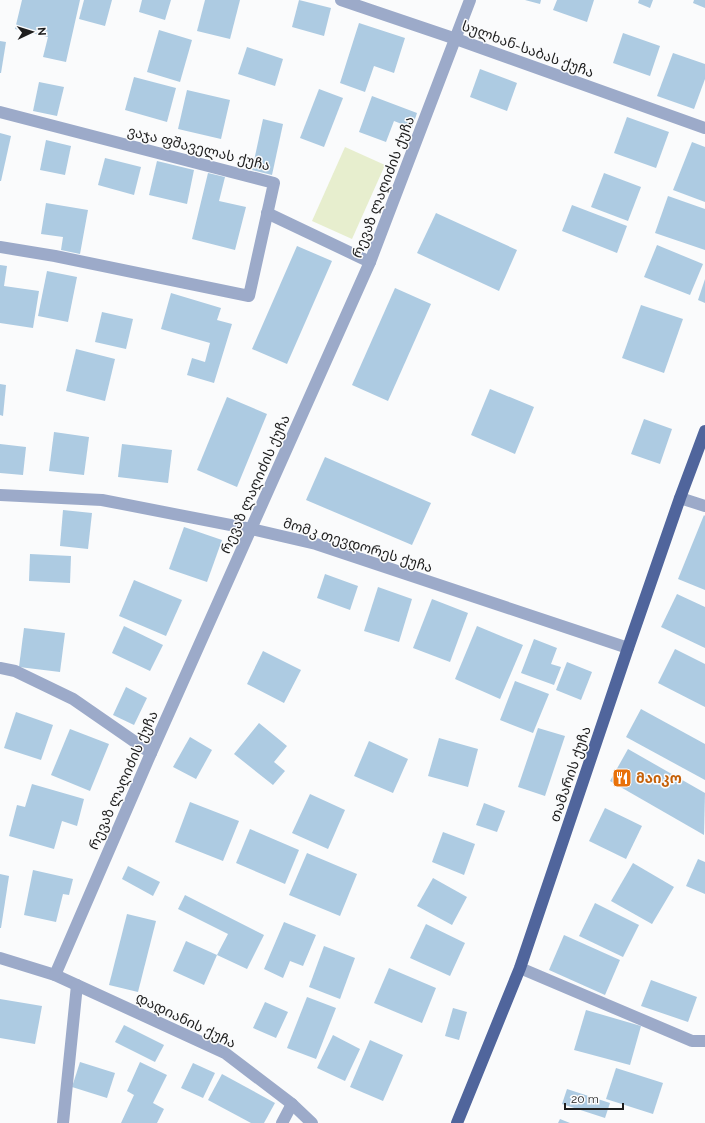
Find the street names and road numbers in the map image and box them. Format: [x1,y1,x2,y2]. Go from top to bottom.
street label: სულხან-საბას ქუჩა [459,18,596,81]
street label: რევაზ ლაღიძის ქუჩა [349,114,418,260]
street label: ვაჯა ფშაველას ქუჩა [126,123,272,174]
street label: რევაზ ლაღიძის ქუჩა [217,412,294,556]
street label: მომკ თევდორეს ქუჩა [281,515,435,576]
street label: რევაზ ლაღიძის ქუჩა [85,708,162,852]
street label: თამარის ქუჩა [546,724,595,824]
street label: დადიანის ქუჩა [133,989,239,1052]

